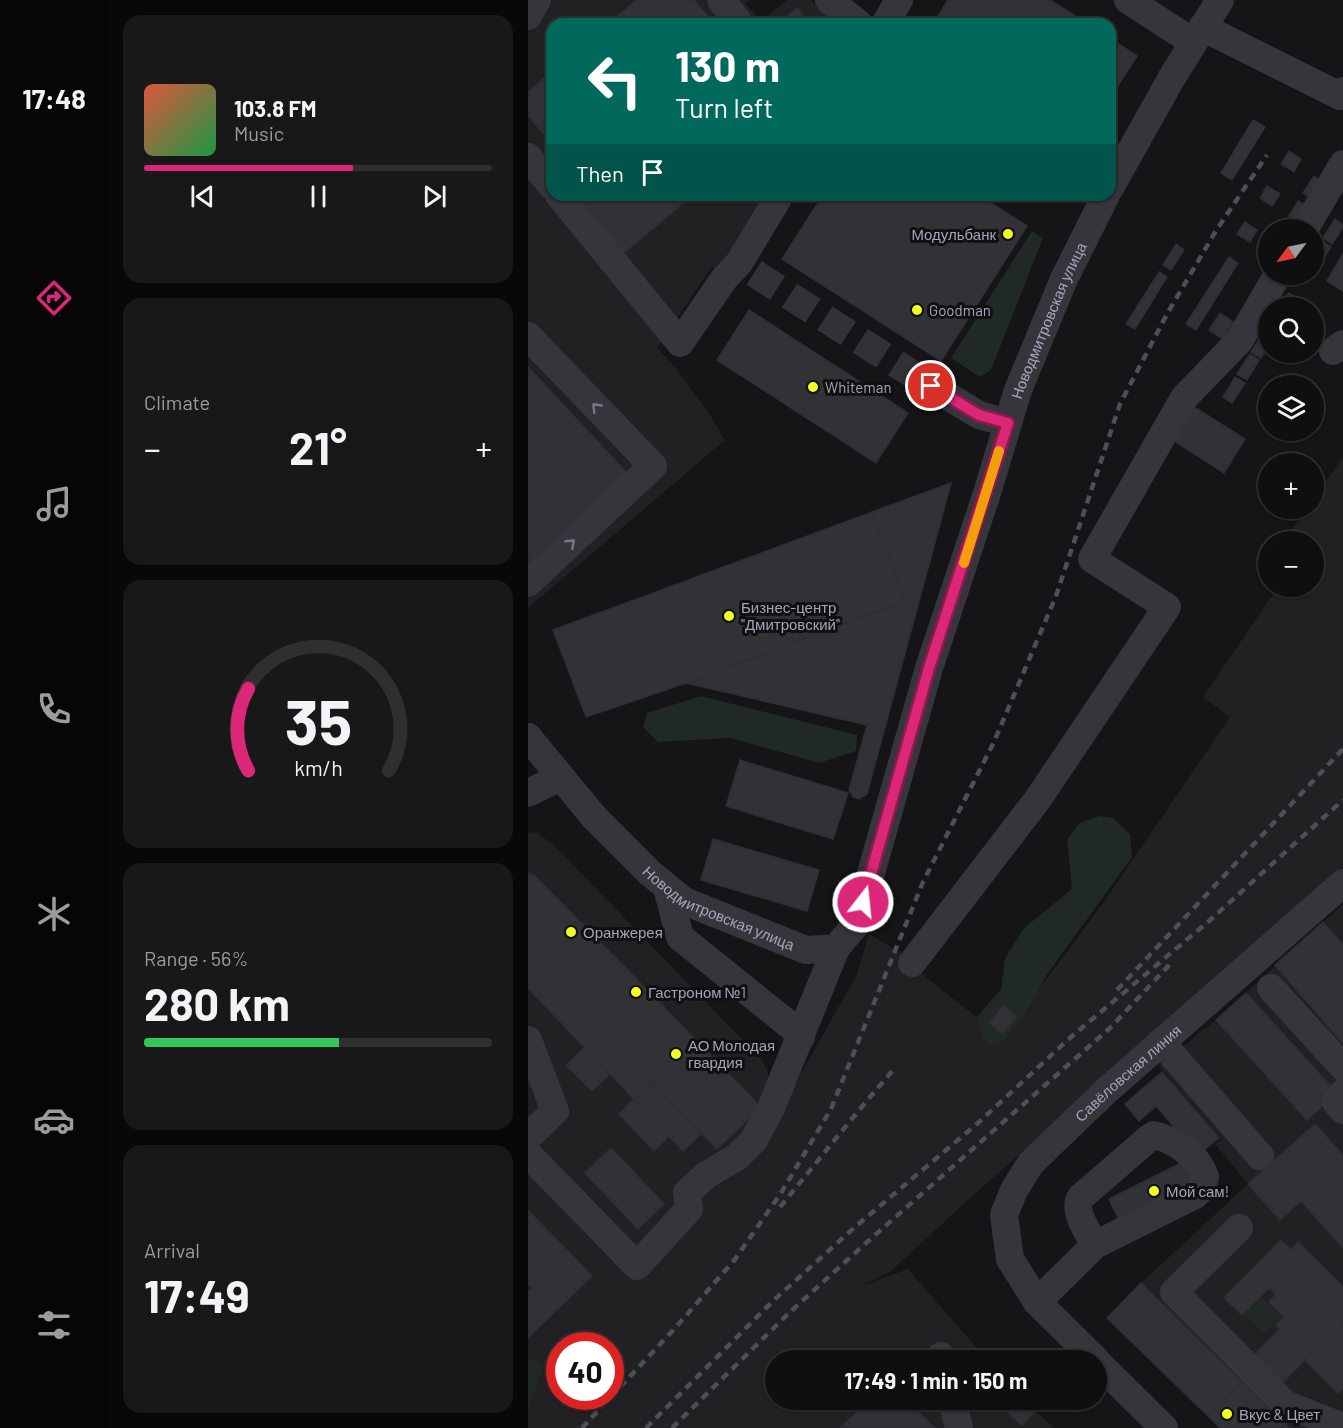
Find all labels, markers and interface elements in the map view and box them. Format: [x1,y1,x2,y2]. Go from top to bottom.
text: 130 m [675,40,780,90]
icon: left [576,42,654,120]
text: 17:48 [22,82,86,114]
text: Turn left [675,91,773,123]
text: 103.8 FM [234,95,317,121]
text: Music [234,121,284,145]
icon: arrive [636,156,669,189]
text: Then [576,160,624,186]
icon: previous [186,180,219,213]
icon: pause [302,180,335,213]
icon: next [418,180,451,213]
north arrow [1258,219,1324,285]
map controls [1258,219,1324,597]
place label: Модульбанк [911,225,996,243]
marker: Модульбанк [1001,227,1015,241]
street label: Новодмитровская улица [1007,238,1090,401]
icon: directions [33,277,75,319]
button: search [1258,297,1324,363]
place label: Goodman [929,301,991,319]
marker: Goodman [910,303,924,317]
pin [905,360,956,411]
icon: arrive [914,369,947,402]
button: layers [1258,375,1324,441]
place label: Whiteman [825,378,891,396]
marker: Whiteman [806,380,820,394]
text: Climate [144,390,210,414]
one-way arrow [593,403,604,414]
text: 21° [289,420,347,474]
text: − [144,428,161,468]
text: + [476,428,492,468]
button: + [1258,453,1324,519]
icon: music [33,483,75,525]
button: − [1258,531,1324,597]
one-way arrow [563,540,574,551]
place label: Бизнес-центр "Дмитровский" [741,598,840,633]
marker: Бизнес-центр "Дмитровский" [722,609,736,623]
text: 35 [284,683,352,757]
icon: phone [33,688,75,730]
text: km/h [294,755,342,780]
street label: Новодмитровская улица [639,862,798,954]
position arrow [831,870,895,934]
icon: climate [33,893,75,935]
place label: Оранжерея [583,923,663,941]
marker: Оранжерея [564,925,578,939]
text: Range · 56% [144,946,248,970]
text: 280 km [144,976,290,1030]
place label: Гастроном №1 [648,983,746,1001]
marker: Гастроном №1 [629,985,643,999]
street label: Савёловская линия [1071,1021,1185,1125]
place label: АО Молодая гвардия [688,1036,775,1071]
marker: АО Молодая гвардия [669,1047,683,1061]
icon: car [33,1099,75,1141]
place label: Мой сам! [1166,1182,1229,1200]
marker: Мой сам! [1147,1184,1161,1198]
text: Arrival [144,1238,200,1262]
text: 17:49 [144,1268,250,1322]
icon: filters [33,1304,75,1346]
speed limit sign: 40 [546,1332,624,1410]
text: 17:49 · 1 min · 150 m [845,1367,1027,1393]
place label: Вкус & Цвет [1239,1405,1320,1423]
marker: Вкус & Цвет [1220,1407,1234,1421]

